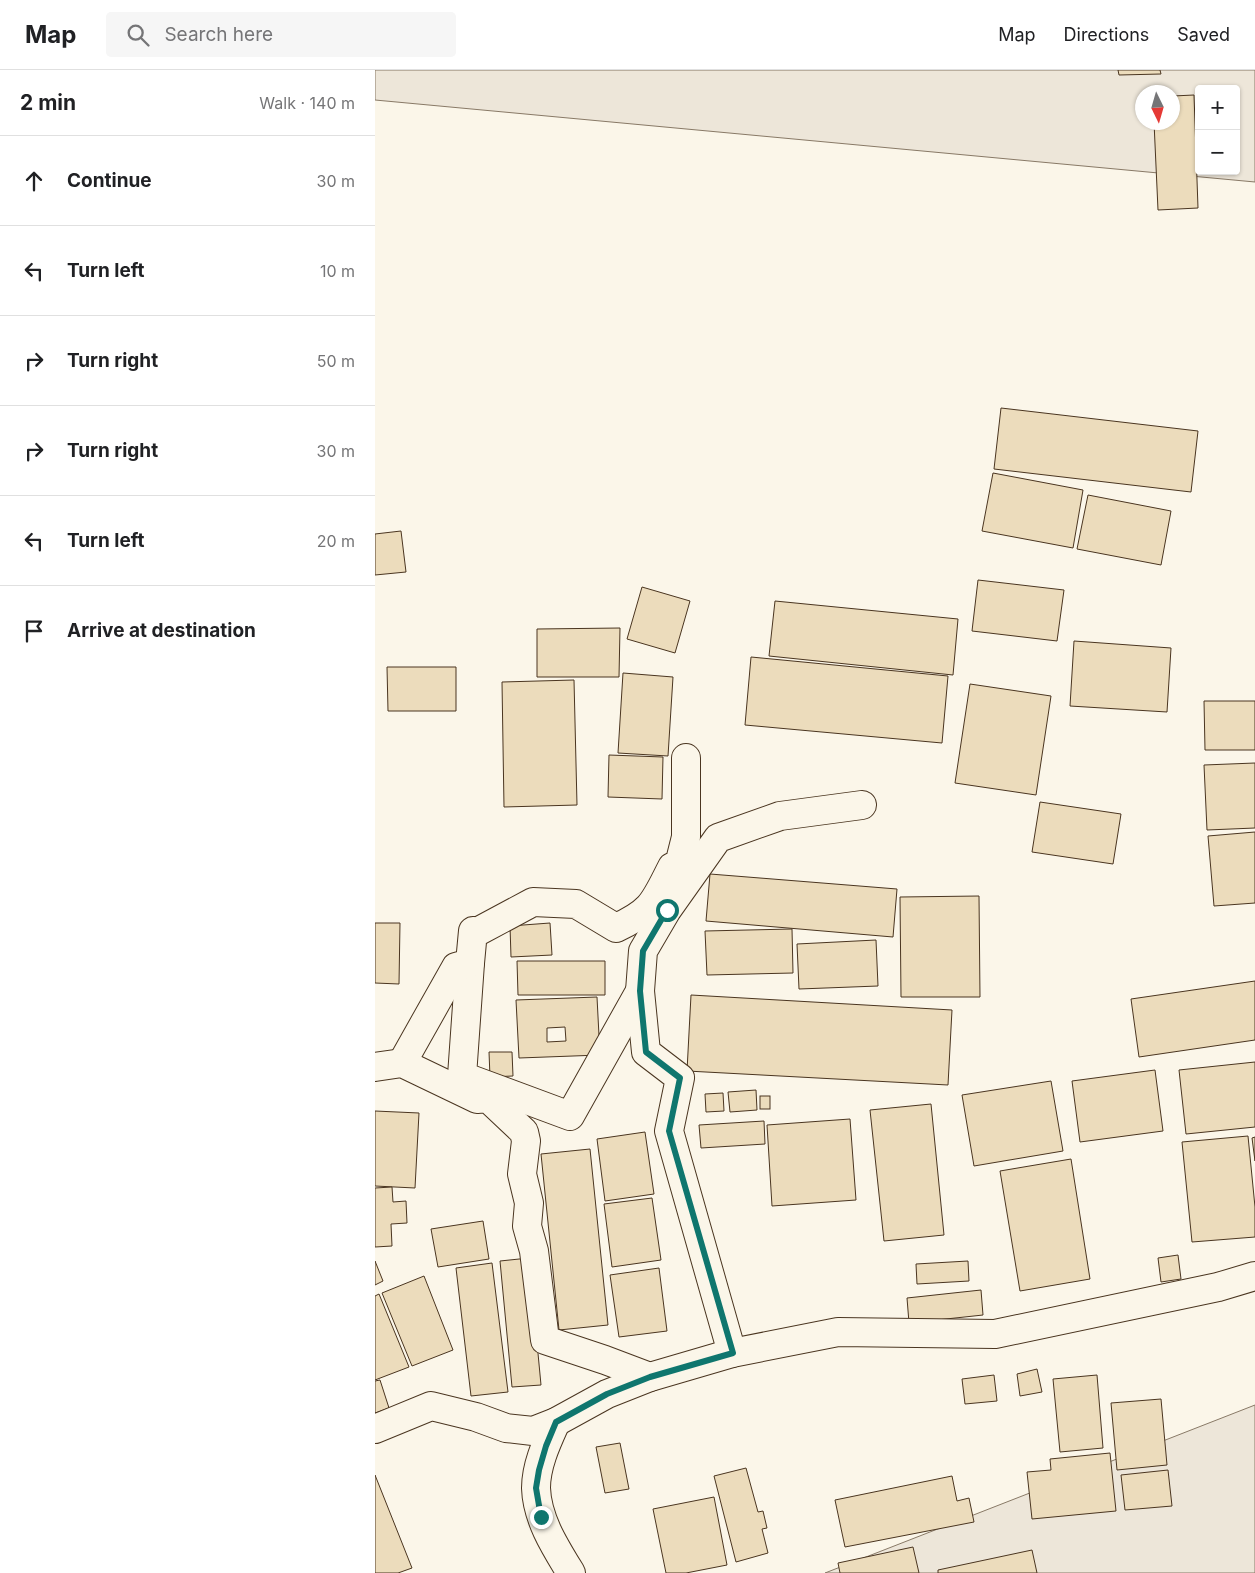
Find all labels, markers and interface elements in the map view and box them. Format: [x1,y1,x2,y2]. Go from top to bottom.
search box [106,12,456,57]
text: Map [25,20,76,49]
icon: search [124,21,152,49]
text: Search here [164,23,273,46]
text: Map [998,24,1036,45]
text: Directions [1064,24,1149,45]
text: Saved [1177,24,1230,45]
north arrow [1135,85,1180,130]
map controls [1195,85,1240,175]
button: + [1195,85,1240,130]
text: 2 min [20,90,76,115]
text: Walk · 140 m [259,93,355,113]
button: − [1195,130,1240,175]
icon: ahead [20,167,48,195]
text: Continue [67,169,152,192]
text: 30 m [317,171,355,191]
icon: left [20,257,48,285]
text: Turn left [67,259,145,282]
text: 10 m [320,261,355,281]
icon: right [20,347,48,375]
text: Turn right [67,349,158,372]
text: 50 m [317,351,355,371]
icon: right [20,437,48,465]
text: Turn right [67,439,158,462]
text: 30 m [317,441,355,461]
icon: left [20,527,48,555]
text: Turn left [67,529,145,552]
text: 20 m [317,531,355,551]
icon: arrive [20,617,48,645]
text: Arrive at destination [67,619,256,642]
route start [656,899,679,922]
route end [530,1506,553,1529]

